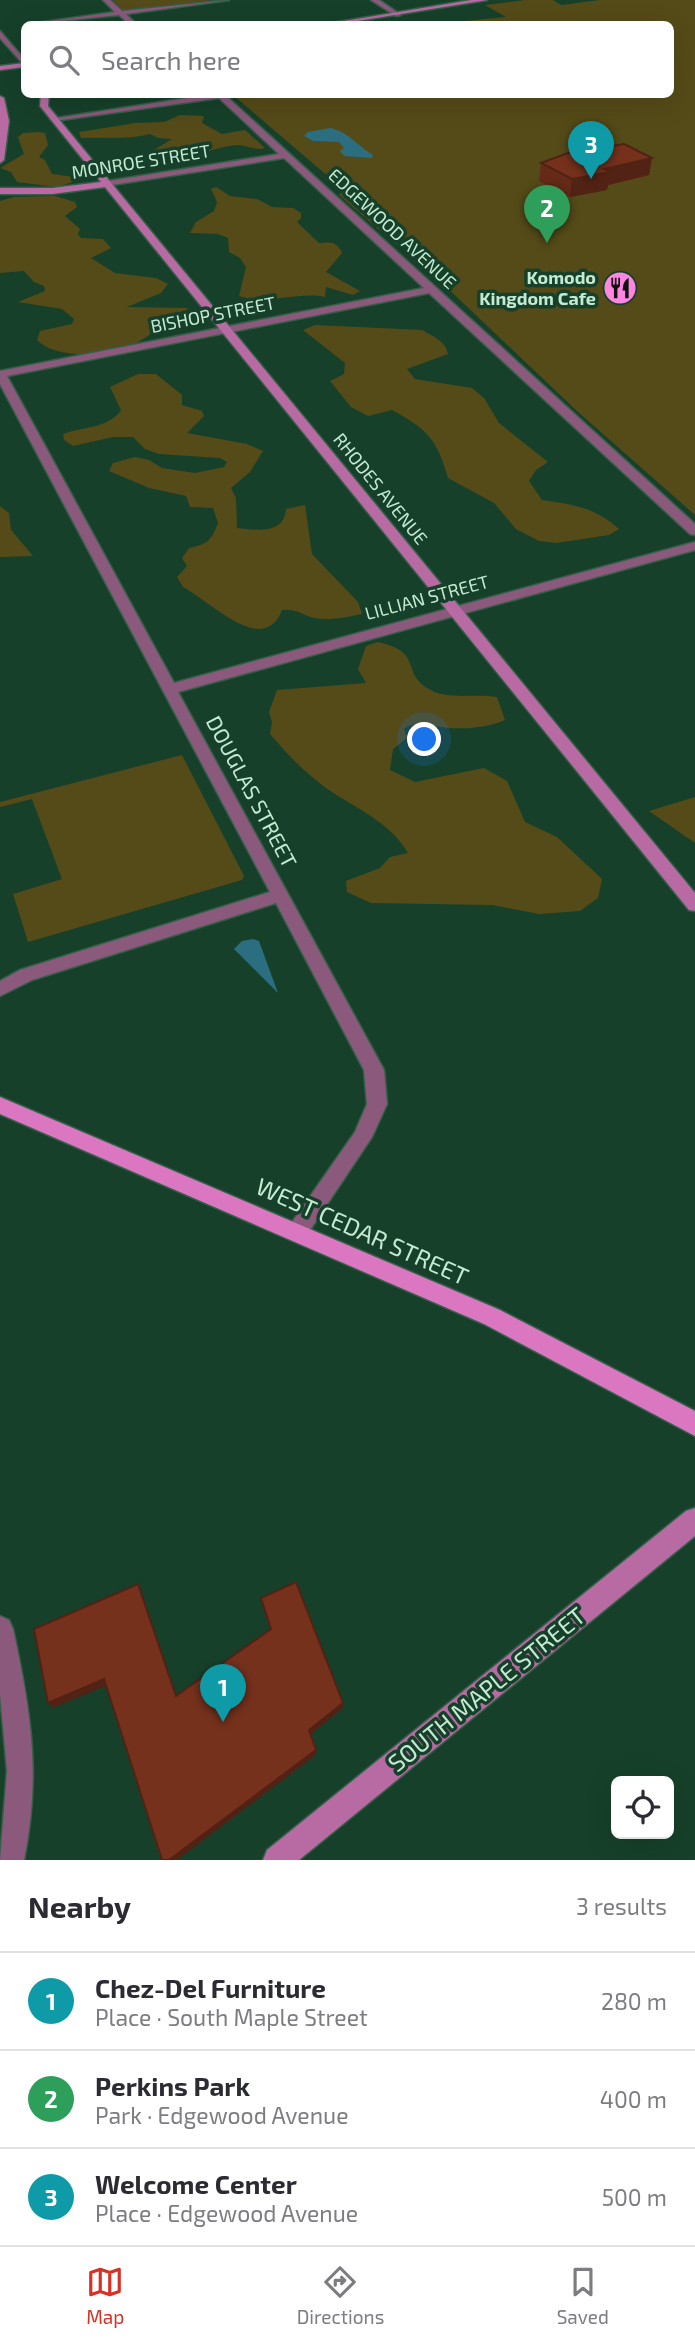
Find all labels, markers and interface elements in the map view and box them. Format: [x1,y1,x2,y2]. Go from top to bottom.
search box [21,21,674,98]
icon: search [45,41,83,79]
text: Search here [101,44,241,75]
pin: 3 [568,121,614,179]
street label: MONROE STREET [70,139,212,183]
street label: EDGEWOOD AVENUE [324,163,461,293]
pin: 2 [524,185,570,243]
place label: Komodo Kingdom Cafe [479,266,596,309]
restaurant icon: Komodo Kingdom Cafe [601,269,639,307]
street label: BISHOP STREET [149,291,278,337]
street label: RHODES AVENUE [329,428,433,549]
street label: LILLIAN STREET [362,570,492,624]
street label: DOUGLAS STREET [202,711,303,871]
your location [407,722,441,756]
street label: WEST CEDAR STREET [252,1171,473,1291]
street label: SOUTH MAPLE STREET [382,1600,590,1777]
pin: 1 [200,1664,246,1722]
map controls [611,1776,674,1839]
button: locate [611,1776,674,1839]
text: Nearby [28,1888,131,1924]
text: 3 results [576,1892,667,1920]
text: Chez-Del Furniture [95,1972,326,2003]
text: 1 [46,1987,56,2015]
text: 280 m [601,1987,667,2015]
text: Place · South Maple Street [95,2003,368,2031]
text: Perkins Park [95,2070,250,2101]
text: 2 [44,2085,58,2113]
text: 400 m [600,2085,667,2113]
text: Park · Edgewood Avenue [95,2101,348,2129]
text: Welcome Center [95,2168,297,2199]
text: 3 [44,2183,58,2211]
text: 500 m [602,2183,667,2211]
text: Place · Edgewood Avenue [95,2199,358,2227]
tab: Map [86,2263,124,2328]
tab: Directions [297,2263,384,2328]
tab: Saved [557,2263,609,2328]

